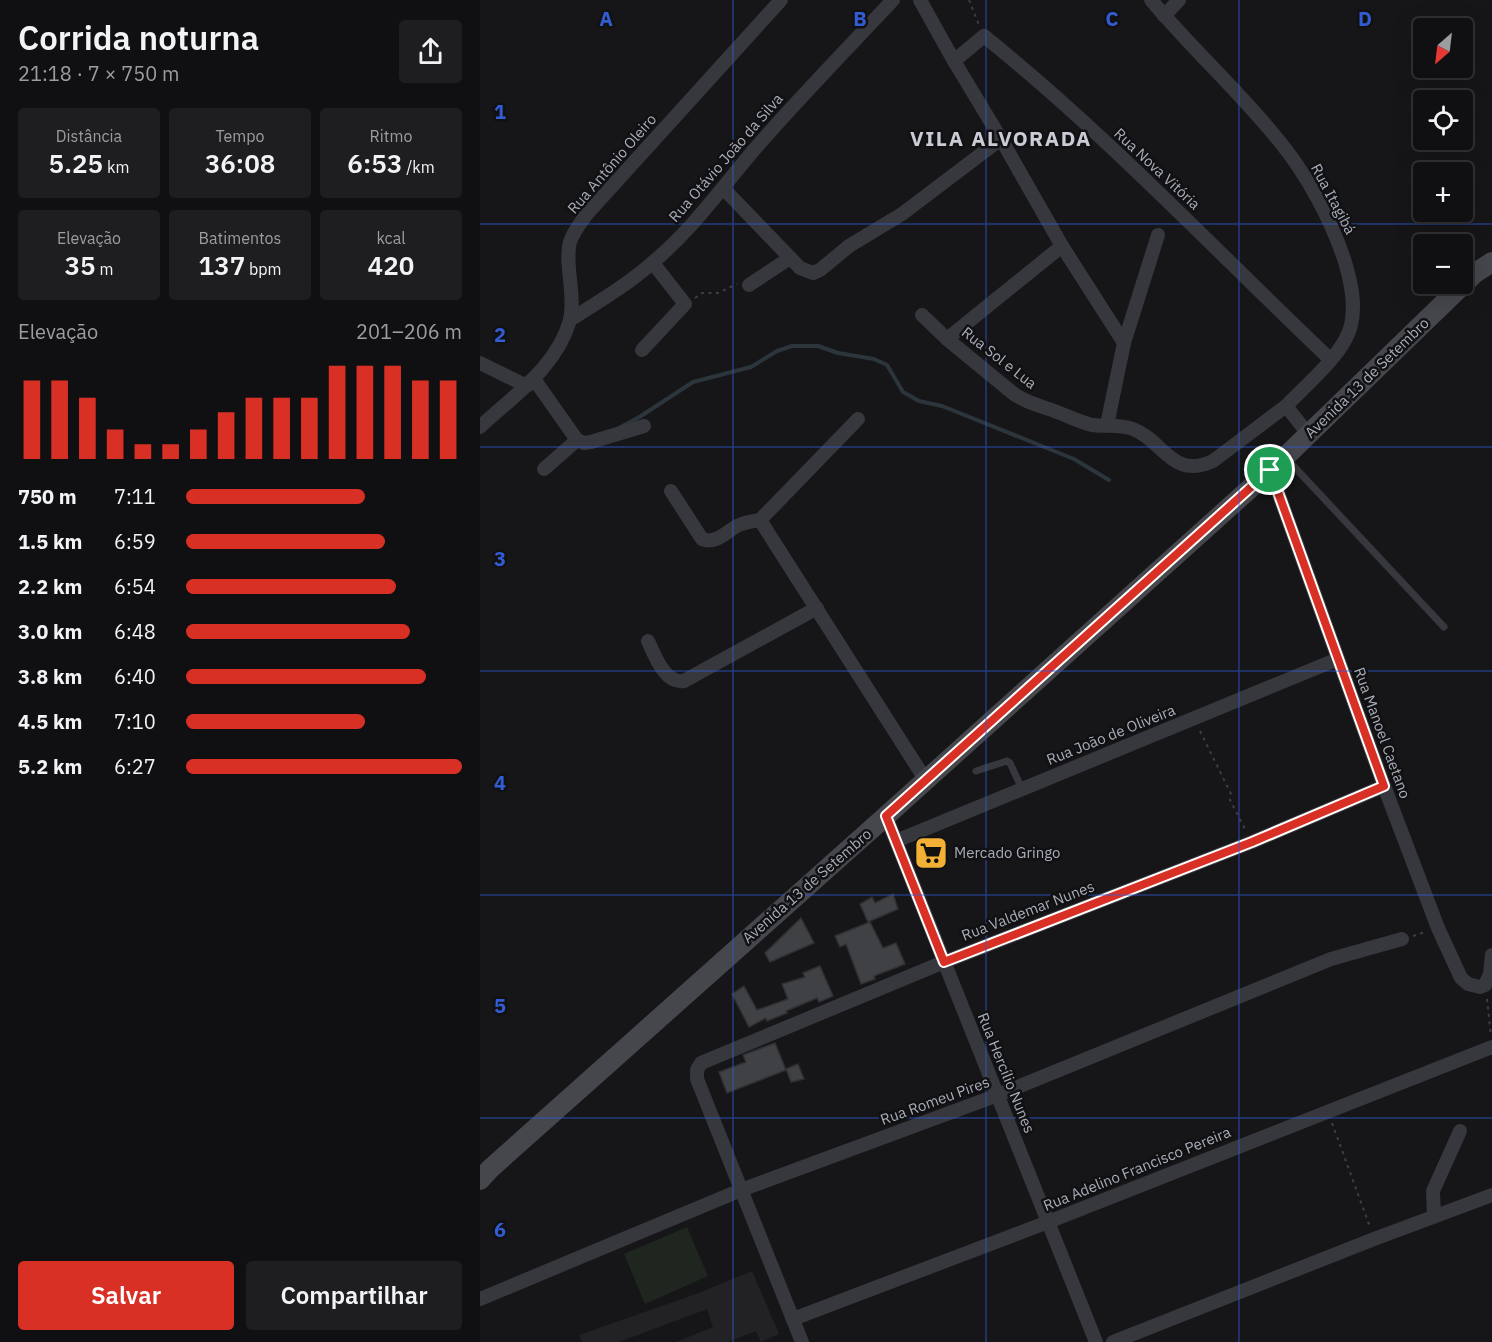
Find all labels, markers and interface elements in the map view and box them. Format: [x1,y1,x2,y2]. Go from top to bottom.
text: A [599,5,613,32]
text: B [853,5,867,32]
text: C [1105,5,1119,32]
text: D [1358,5,1372,32]
text: Corrida noturna [18,16,259,59]
north arrow [1413,18,1473,78]
map controls [1413,18,1473,294]
button: share [399,20,462,83]
text: 21:18 · 7 × 750 m [18,60,179,87]
street label: Rua Otávio João da Silva [665,89,787,226]
button: locate [1413,90,1473,150]
text: 1 [494,98,506,125]
street label: Rua Antônio Oleiro [563,110,660,218]
district label: VILA ALVORADA [910,124,1092,152]
street label: Rua Nova Vitória [1110,124,1204,213]
text: Distância [56,126,122,146]
text: Tempo [215,126,265,146]
text: Ritmo [370,126,412,146]
text: 5.25 [49,146,103,180]
text: 36:08 [205,146,275,180]
text: 6:53 [347,146,402,180]
text: km [103,157,129,177]
text: /km [402,157,435,177]
street label: Rua Itagibá [1307,160,1360,237]
button: + [1413,162,1473,222]
text: Elevação [57,228,121,248]
text: Batimentos [199,228,281,248]
text: kcal [376,228,406,248]
button: − [1413,234,1473,294]
text: 35 [65,248,96,282]
text: 137 [198,248,245,282]
text: 420 [368,248,414,282]
text: m [96,259,113,279]
text: bpm [245,259,282,279]
street label: Avenida 13 de Setembro [1301,313,1433,442]
text: Elevação [18,318,98,345]
text: 201–206 m [356,318,462,345]
text: 2 [494,321,506,348]
street label: Rua Sol e Lua [958,322,1041,393]
pin [1244,444,1295,495]
icon: arrive [1253,453,1286,486]
text: 750 m [18,483,77,510]
text: 7:11 [114,483,156,510]
text: 1.5 km [18,528,82,555]
text: 6:59 [114,528,156,555]
text: 3 [494,545,506,572]
text: 2.2 km [18,573,82,600]
text: 6:54 [114,573,156,600]
text: 3.0 km [18,618,82,645]
text: 6:48 [114,618,156,645]
text: 3.8 km [18,663,82,690]
text: 6:40 [114,663,156,690]
street label: Rua Manoel Caetano [1350,665,1415,801]
street label: Rua João de Oliveira [1044,700,1178,769]
text: 4.5 km [18,708,82,735]
text: 7:10 [114,708,156,735]
text: 5.2 km [18,753,82,780]
text: 6:27 [114,753,156,780]
text: 4 [494,769,506,796]
street label: Avenida 13 de Setembro [738,824,875,947]
supermarket icon: Mercado Gringo [913,835,949,871]
place label: Mercado Gringo [954,843,1060,862]
street label: Rua Valdemar Nunes [959,876,1097,945]
text: 5 [494,992,506,1019]
street label: Rua Hercílio Nunes [974,1010,1039,1136]
street label: Rua Romeu Pires [878,1072,992,1129]
street label: Rua Adelino Francisco Pereira [1040,1122,1233,1215]
text: 6 [494,1216,506,1243]
button: Salvar [18,1261,234,1330]
button: Compartilhar [246,1261,462,1330]

